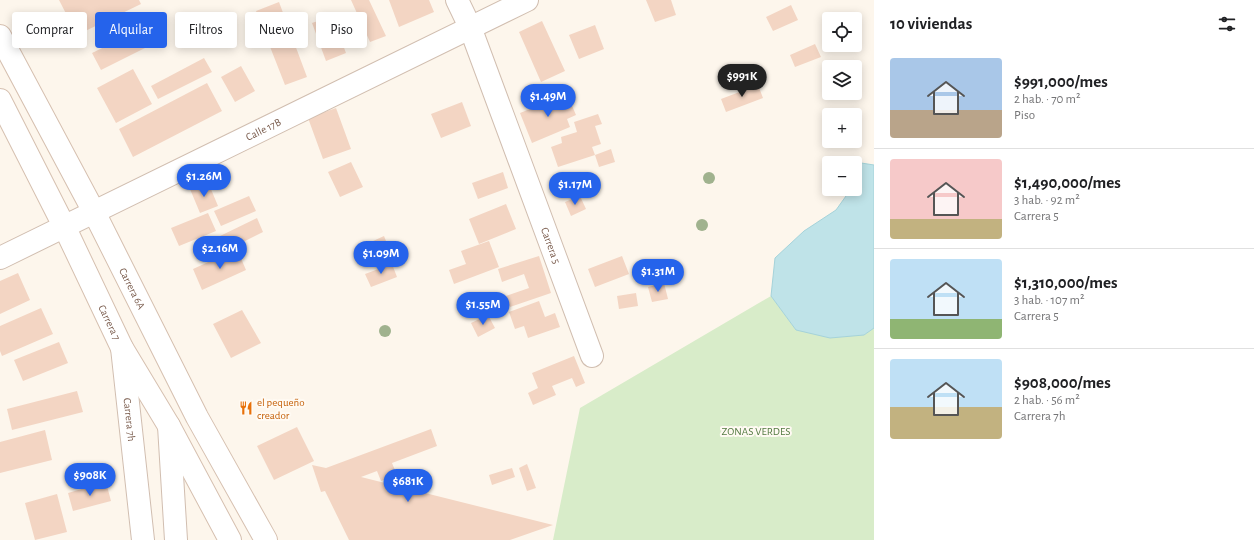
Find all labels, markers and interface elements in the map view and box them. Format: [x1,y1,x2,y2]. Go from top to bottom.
chip: Comprar [12,12,87,48]
chip: Alquilar [95,12,167,48]
chip: Filtros [175,12,237,48]
chip: Nuevo [245,12,308,48]
chip: Piso [316,12,367,48]
map controls [822,12,862,196]
button: locate [822,12,862,52]
icon: filters [1216,13,1238,35]
text: 10 viviendas [890,15,972,32]
button: layers [822,60,862,100]
pin: $991K [714,64,770,98]
text: $991K [727,70,757,83]
text: $991,000/mes [1014,73,1108,90]
icon: home [922,74,970,122]
pin: $1.49M [515,84,581,118]
text: $1.49M [530,90,566,103]
text: 2 hab. · 70 m² [1014,93,1081,106]
button: + [822,108,862,148]
text: Piso [1014,109,1035,122]
street label: Calle 17B [244,116,283,143]
button: − [822,156,862,196]
pin: $1.26M [171,164,237,198]
text: $1.26M [186,170,222,183]
pin: $1.17M [542,172,608,206]
text: $1,490,000/mes [1014,174,1121,191]
icon: home [922,175,970,223]
text: $1.17M [558,178,592,191]
text: 3 hab. · 92 m² [1014,194,1080,207]
text: Carrera 5 [1014,210,1059,223]
street label: Carrera 5 [539,226,562,266]
pin: $2.16M [187,236,253,270]
pin: $1.09M [348,241,414,275]
text: $2.16M [202,242,238,255]
text: $1.09M [363,247,399,260]
pin: $1.31M [625,259,691,293]
text: $1.31M [641,265,675,278]
street label: Carrera 6A [117,266,147,312]
text: $1,310,000/mes [1014,274,1118,291]
icon: home [922,275,970,323]
pin: $1.55M [450,292,516,326]
text: 3 hab. · 107 m² [1014,294,1084,307]
text: $1.55M [465,298,501,311]
street label: Carrera 7 [96,303,123,342]
text: Carrera 5 [1014,310,1059,323]
text: $908,000/mes [1014,374,1111,391]
icon: home [922,375,970,423]
text: 2 hab. · 56 m² [1014,394,1080,407]
street label: Carrera 7h [121,397,137,442]
place label: el pequeño creador [257,397,305,421]
restaurant icon: el pequeño creador [238,400,254,416]
text: Carrera 7h [1014,410,1065,423]
park label: ZONAS VERDES [722,426,790,437]
pin: $908K [62,463,118,497]
text: $908K [74,469,106,482]
pin: $681K [380,469,436,503]
text: $681K [393,475,423,488]

